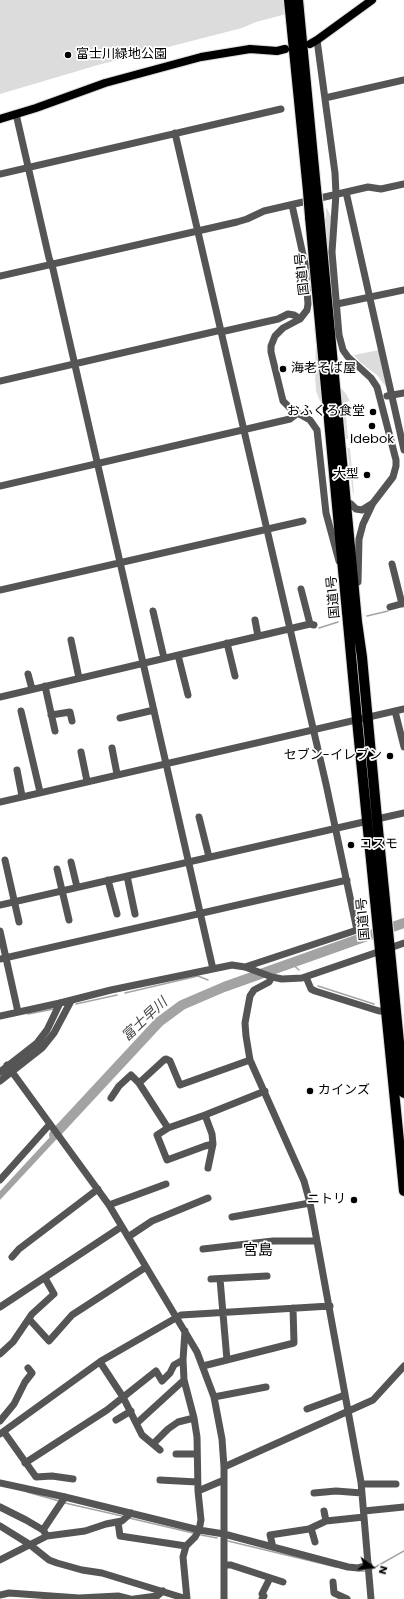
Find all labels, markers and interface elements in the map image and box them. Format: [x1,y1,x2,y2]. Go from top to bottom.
place label: 富士川緑地公園 [76,47,167,63]
marker: 富士川緑地公園 [63,50,73,60]
street label: 国道1号 [293,252,313,296]
place label: 海老そば屋 [291,361,356,377]
marker: 海老そば屋 [278,364,288,374]
place label: おふくろ食堂 [287,404,365,420]
marker: おふくろ食堂 [368,407,378,417]
marker: Idebok [367,421,377,431]
place label: Idebok [350,432,394,448]
place label: 大型 [333,467,359,483]
marker: 大型 [362,470,372,480]
street label: 国道1号 [324,575,344,619]
place label: セブン-イレブン [284,748,382,764]
marker: セブン-イレブン [385,751,395,761]
place label: コスモ [359,837,398,853]
marker: コスモ [346,840,356,850]
street label: 国道1号 [354,897,374,941]
water label: 富士早川 [119,995,171,1045]
place label: カインズ [318,1083,370,1099]
marker: カインズ [305,1086,315,1096]
place label: ニトリ [307,1192,346,1208]
marker: ニトリ [349,1195,359,1205]
district label: 宮島 [243,1242,273,1260]
north arrow [352,1547,392,1587]
text: N [375,1564,392,1576]

